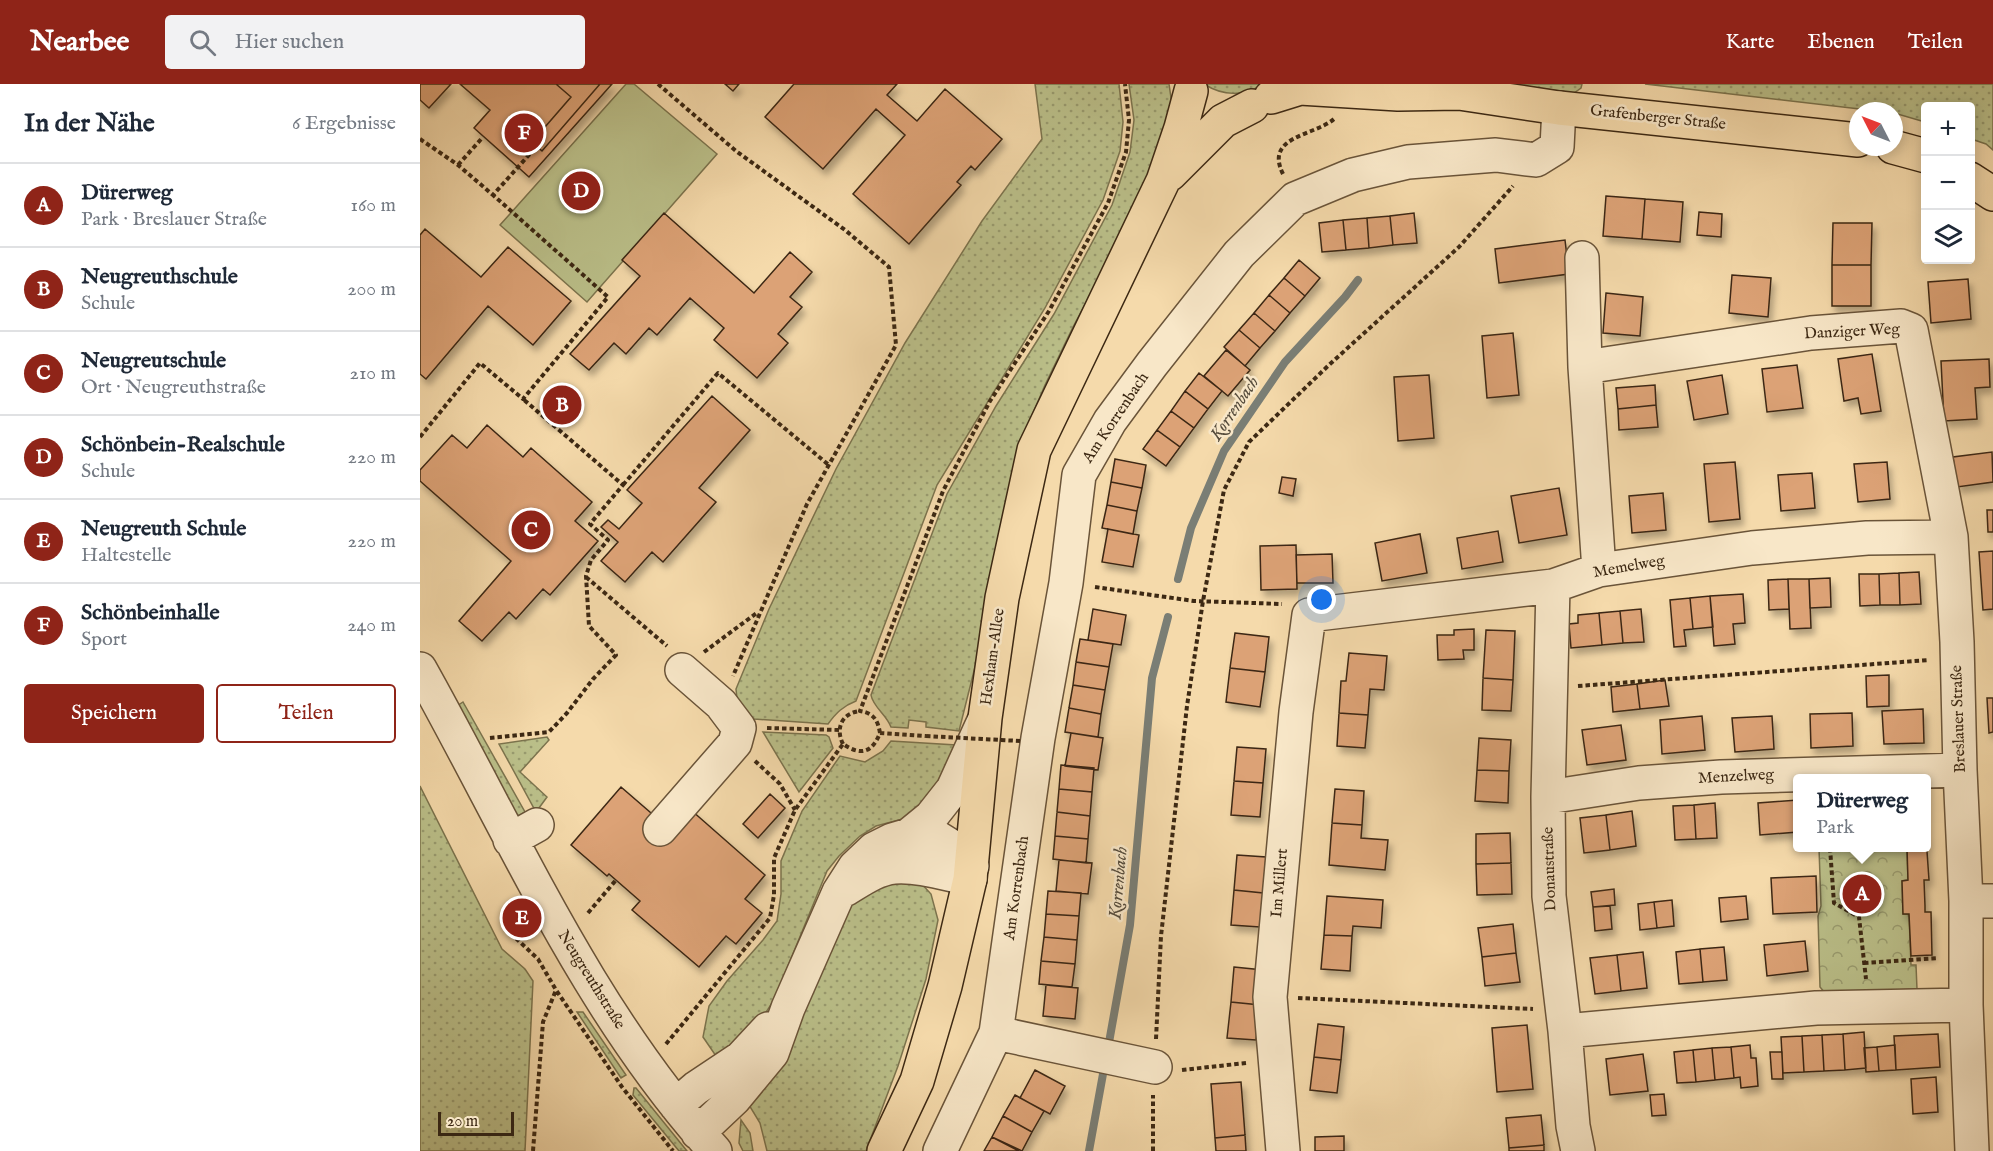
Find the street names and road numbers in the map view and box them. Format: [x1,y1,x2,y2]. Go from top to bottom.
street label: Grafenberger Straße [1589,101,1727,135]
street label: Danziger Weg [1804,319,1901,344]
street label: Am Korrenbach [1078,368,1154,468]
street label: Memelweg [1592,551,1667,583]
street label: Hexham-Allee [976,607,1010,707]
street label: Breslauer Straße [1947,665,1971,773]
street label: Menzelweg [1697,765,1775,789]
street label: Donaustraße [1539,826,1561,912]
street label: Am Korrenbach [1000,834,1034,942]
street label: Im Millert [1267,847,1293,918]
street label: Neugreuthstraße [553,927,629,1033]

